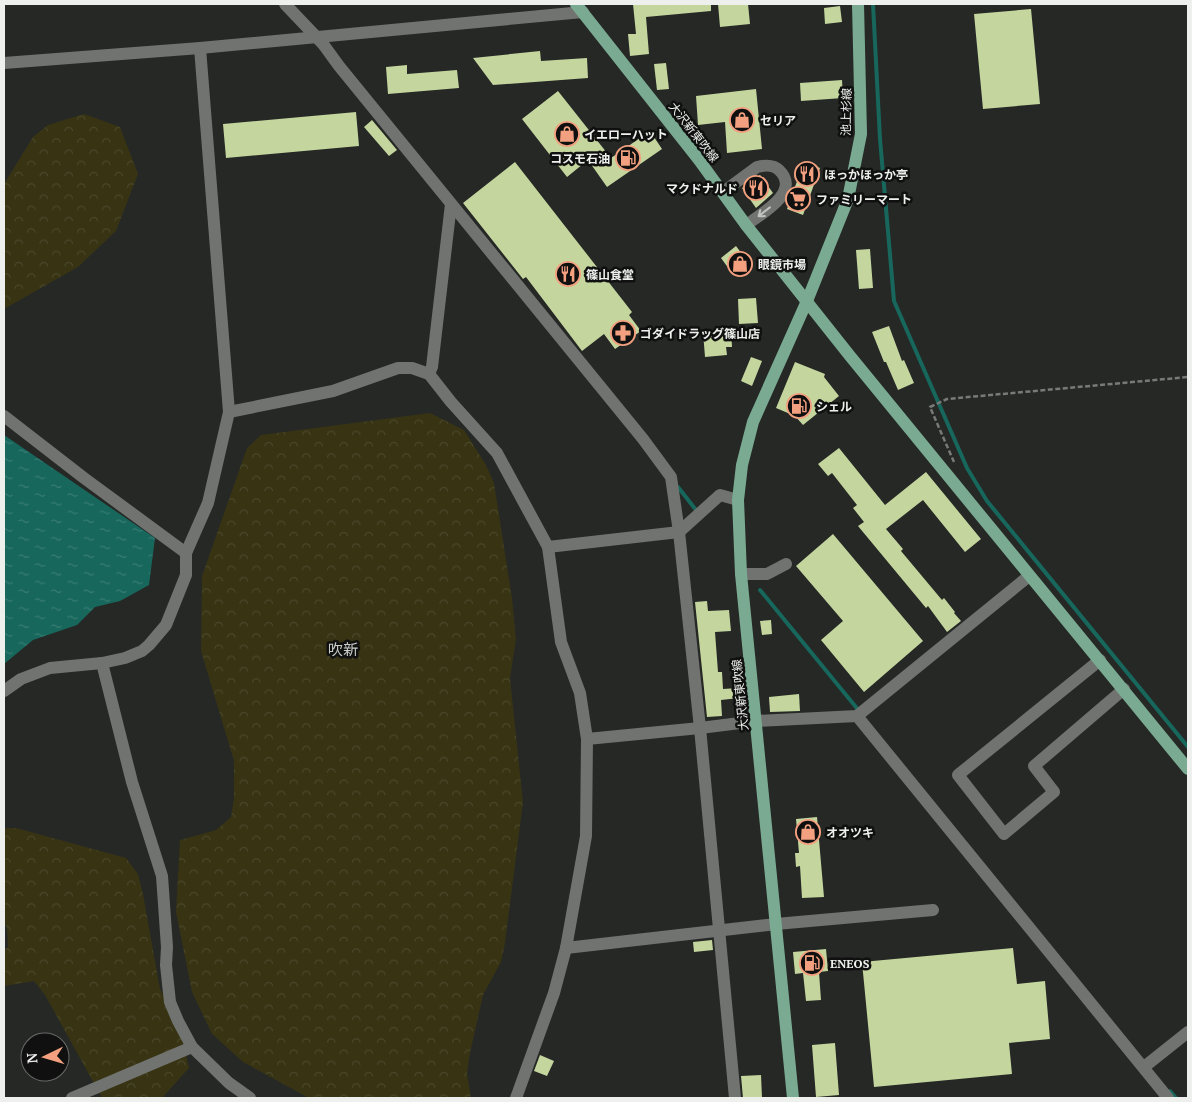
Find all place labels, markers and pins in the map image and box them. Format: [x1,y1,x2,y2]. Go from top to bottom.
shop icon: セリア [729,107,755,133]
place label: セリア [760,113,796,128]
shop icon: イエローハット [554,121,580,147]
place label: イエローハット [584,127,668,142]
fuel station icon: コスモ石油 [615,145,641,171]
place label: コスモ石油 [550,151,610,166]
restaurant icon: ほっかほっか亭 [794,161,820,187]
place label: ほっかほっか亭 [824,167,908,182]
restaurant icon: マクドナルド [743,175,769,201]
place label: マクドナルド [666,181,738,196]
supermarket icon: ファミリーマート [785,186,811,212]
place label: ファミリーマート [816,192,912,207]
shop icon: 眼鏡市場 [727,251,753,277]
place label: 眼鏡市場 [758,257,806,272]
restaurant icon: 篠山食堂 [555,261,581,287]
place label: 篠山食堂 [586,267,634,282]
pharmacy icon: ゴダイドラッグ篠山店 [610,320,636,346]
place label: ゴダイドラッグ篠山店 [640,326,760,341]
fuel station icon: シェル [786,393,812,419]
place label: シェル [816,399,852,414]
shop icon: オオツキ [795,819,821,845]
place label: オオツキ [826,825,874,840]
fuel station icon: ENEOS [799,950,825,976]
place label: ENEOS [830,956,870,971]

